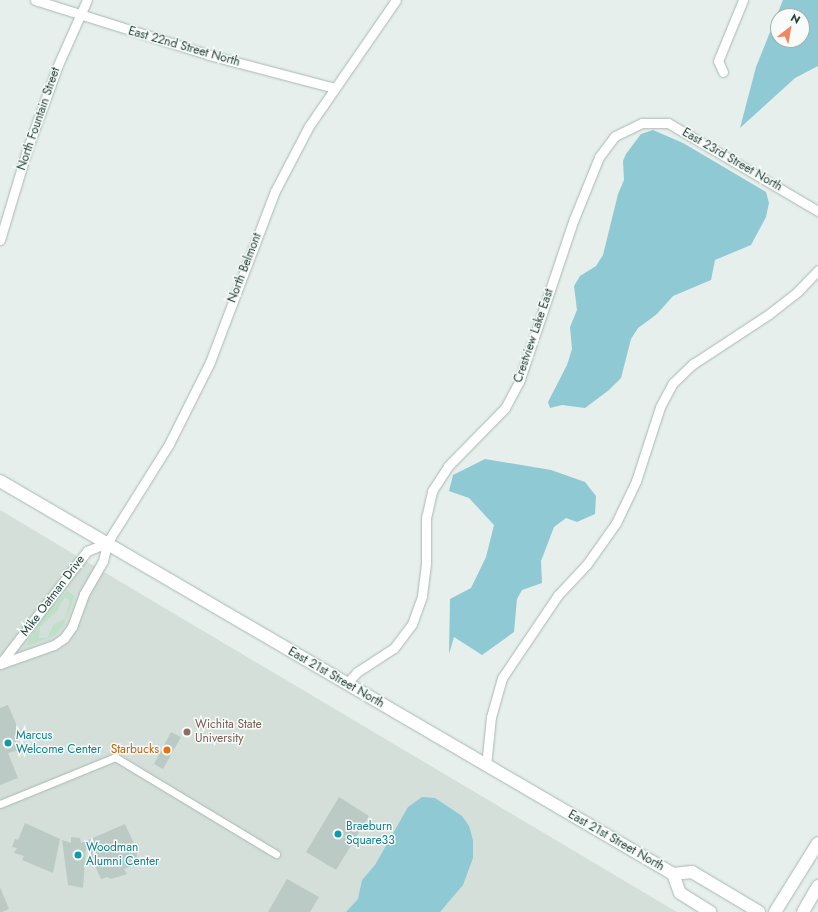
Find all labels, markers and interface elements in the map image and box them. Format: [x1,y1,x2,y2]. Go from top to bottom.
north arrow [770,8,810,48]
text: N [788,9,804,28]
street label: East 22nd Street North [127,24,241,70]
street label: North Fountain Street [15,66,63,172]
street label: East 23rd Street North [679,126,785,194]
street label: North Belmont [225,231,265,305]
street label: Crestview Lake East [511,287,557,385]
street label: Mike Oatman Drive [18,553,88,639]
street label: East 21st Street North [285,645,387,711]
place label: Wichita State University [195,718,262,746]
marker: Wichita State University [182,727,192,737]
place label: Marcus Welcome Center [16,729,101,757]
marker: Marcus Welcome Center [3,738,13,748]
place label: Starbucks [111,743,159,757]
marker: Starbucks [162,745,172,755]
street label: East 21st Street North [565,808,667,874]
place label: Braeburn Square33 [346,820,395,848]
marker: Braeburn Square33 [333,829,343,839]
place label: Woodman Alumni Center [86,841,159,869]
marker: Woodman Alumni Center [73,850,83,860]

